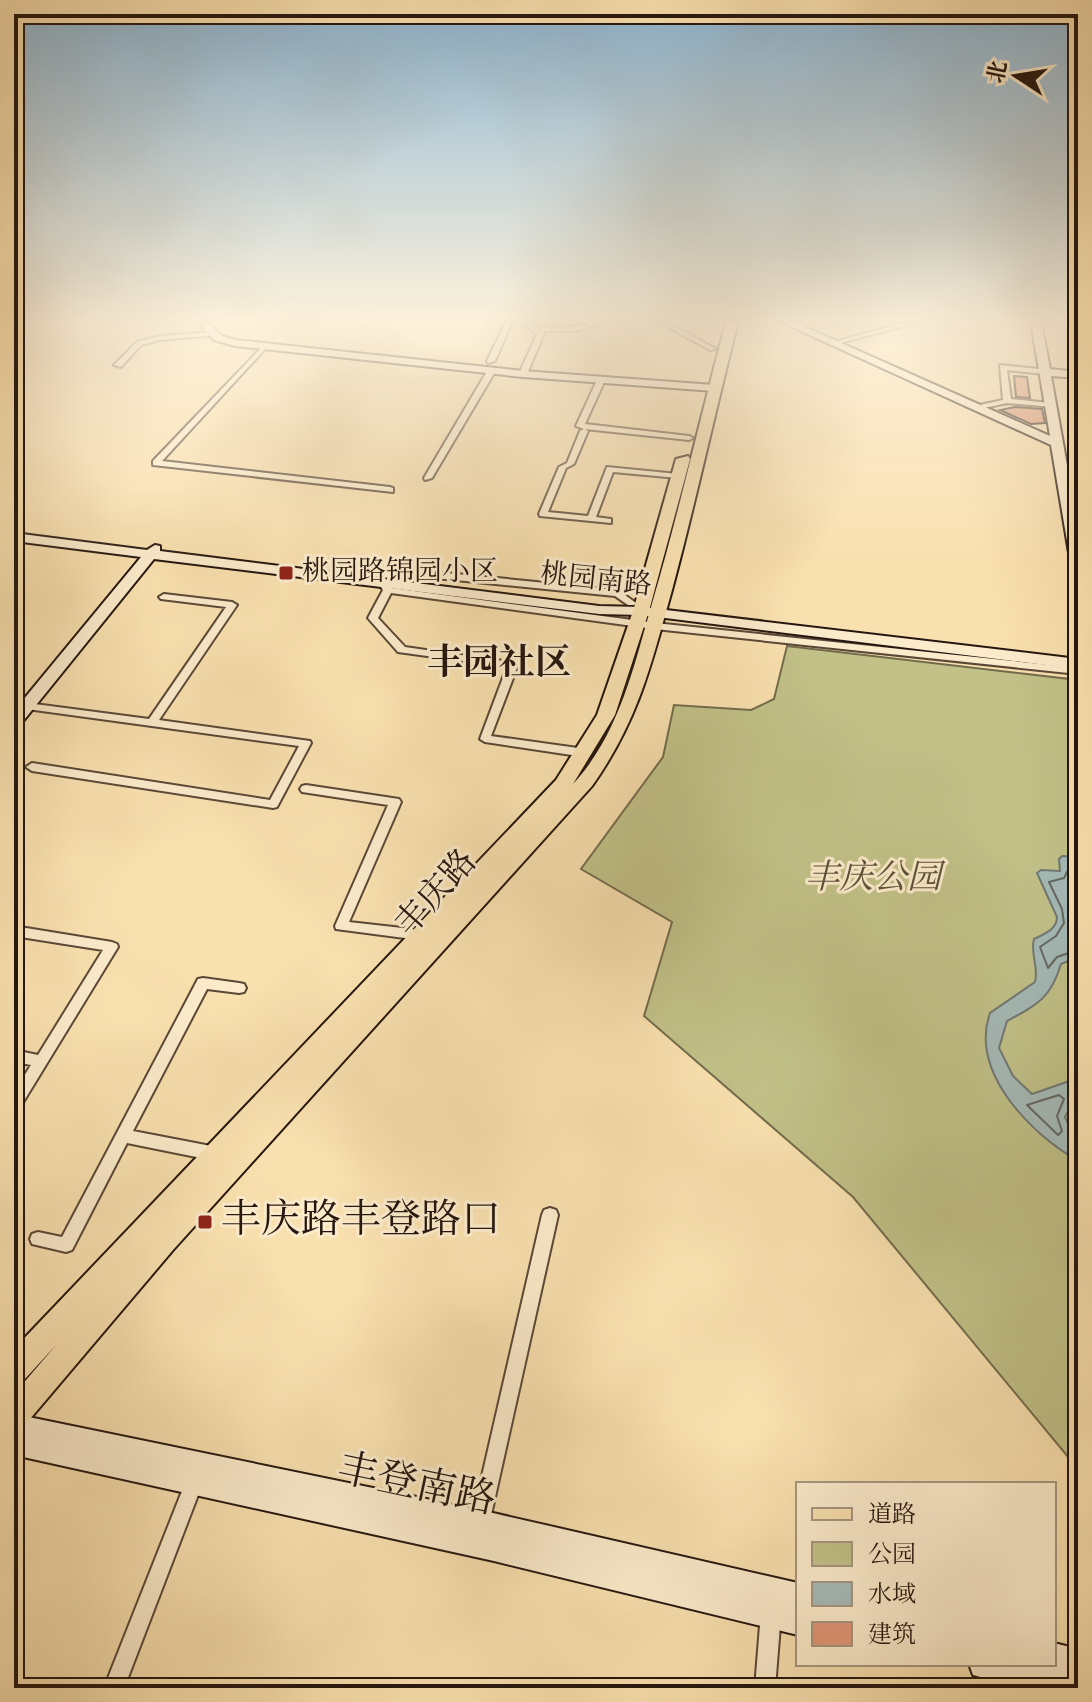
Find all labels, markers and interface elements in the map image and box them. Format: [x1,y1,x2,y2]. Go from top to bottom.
north arrow [976,36,1056,116]
text: 北 [981,58,1017,87]
place label: 桃园路锦园小区 [302,553,498,593]
street label: 桃园南路 [538,555,654,607]
marker: 桃园路锦园小区 [277,564,295,582]
district label: 丰园社区 [427,639,571,691]
street label: 丰庆路 [385,840,489,948]
park label: 丰庆公园 [805,855,946,904]
place label: 丰庆路丰登路口 [221,1194,501,1251]
marker: 丰庆路丰登路口 [196,1213,214,1231]
street label: 丰登南路 [332,1442,500,1532]
legend [796,1482,1056,1666]
text: 道路 [868,1499,916,1533]
text: 公园 [868,1539,916,1573]
text: 水域 [868,1579,916,1613]
text: 建筑 [868,1619,916,1653]

